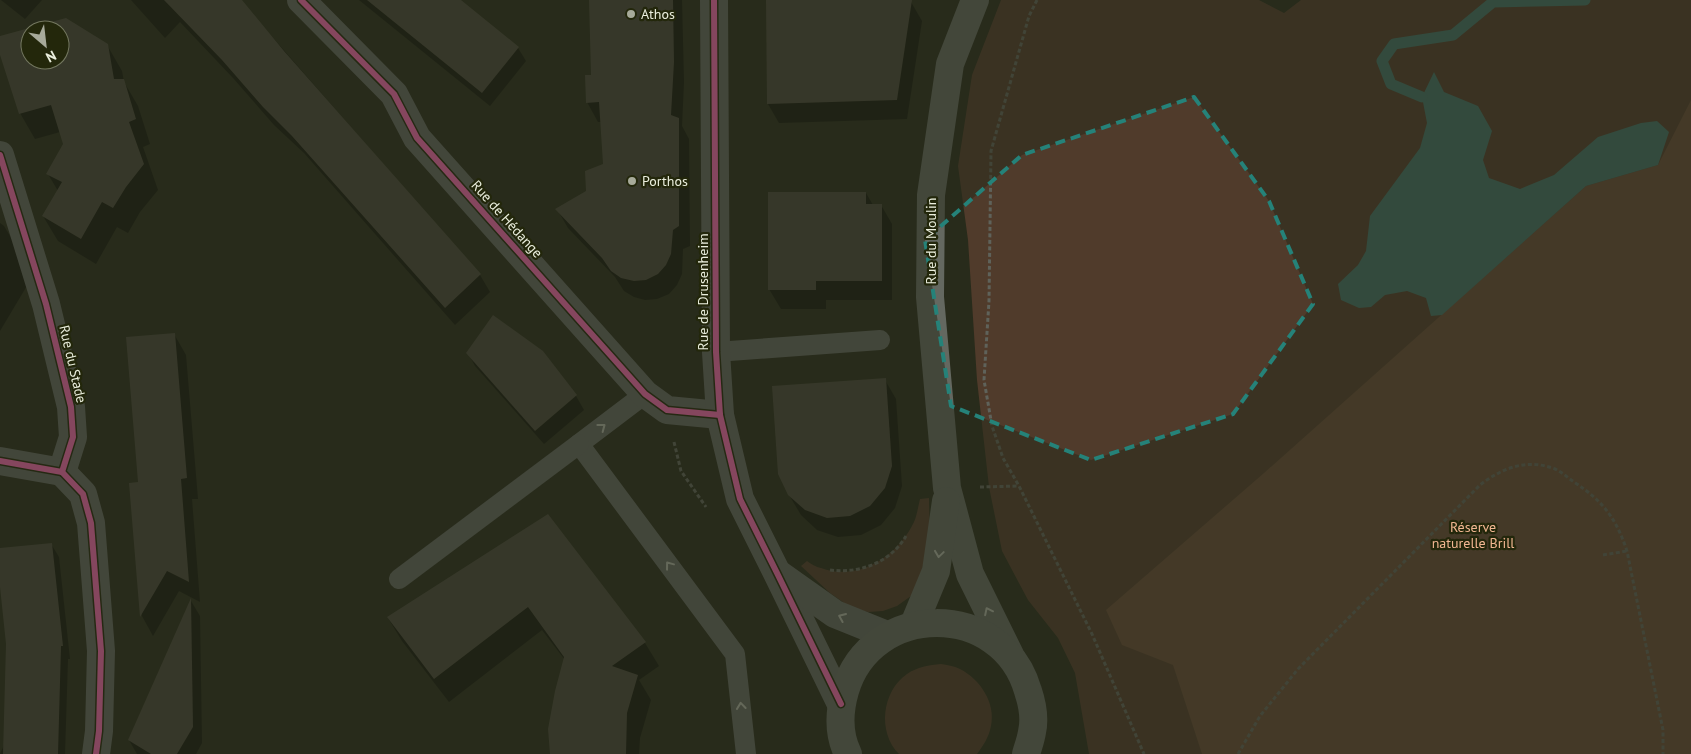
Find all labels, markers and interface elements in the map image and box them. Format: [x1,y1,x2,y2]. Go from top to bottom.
place label: Athos [641,5,675,23]
marker: Athos [625,8,637,20]
north arrow [20,20,70,70]
text: N [43,46,59,67]
place label: Porthos [642,172,688,190]
marker: Porthos [626,175,638,187]
street label: Rue de Hédange [467,176,547,262]
street label: Rue du Moulin [922,197,940,285]
street label: Rue de Drusenheim [694,234,712,350]
street label: Rue du Stade [55,323,91,405]
one-way arrow [596,424,605,432]
park label: Réserve naturelle Brill [1432,518,1514,552]
one-way arrow [934,550,945,558]
one-way arrow [666,561,675,571]
one-way arrow [984,607,994,616]
one-way arrow [838,612,847,623]
one-way arrow [736,701,747,709]

